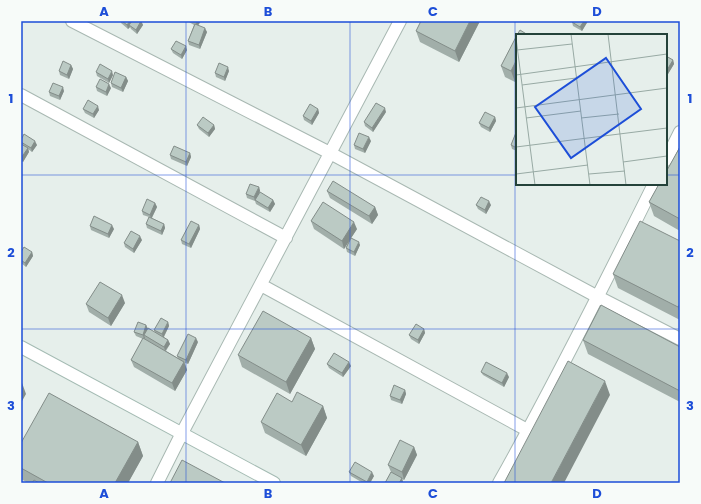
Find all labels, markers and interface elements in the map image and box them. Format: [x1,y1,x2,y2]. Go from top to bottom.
text: A [99,2,109,21]
text: B [264,2,273,21]
text: C [428,2,438,21]
text: D [592,2,602,21]
inset map [516,34,667,185]
text: 1 [9,89,13,108]
text: 1 [688,89,692,108]
text: 2 [7,243,15,262]
text: 2 [686,243,694,262]
text: 3 [7,396,15,415]
text: 3 [686,396,694,415]
text: A [99,484,109,503]
text: B [264,484,273,503]
text: C [428,484,438,503]
text: D [592,484,602,503]

